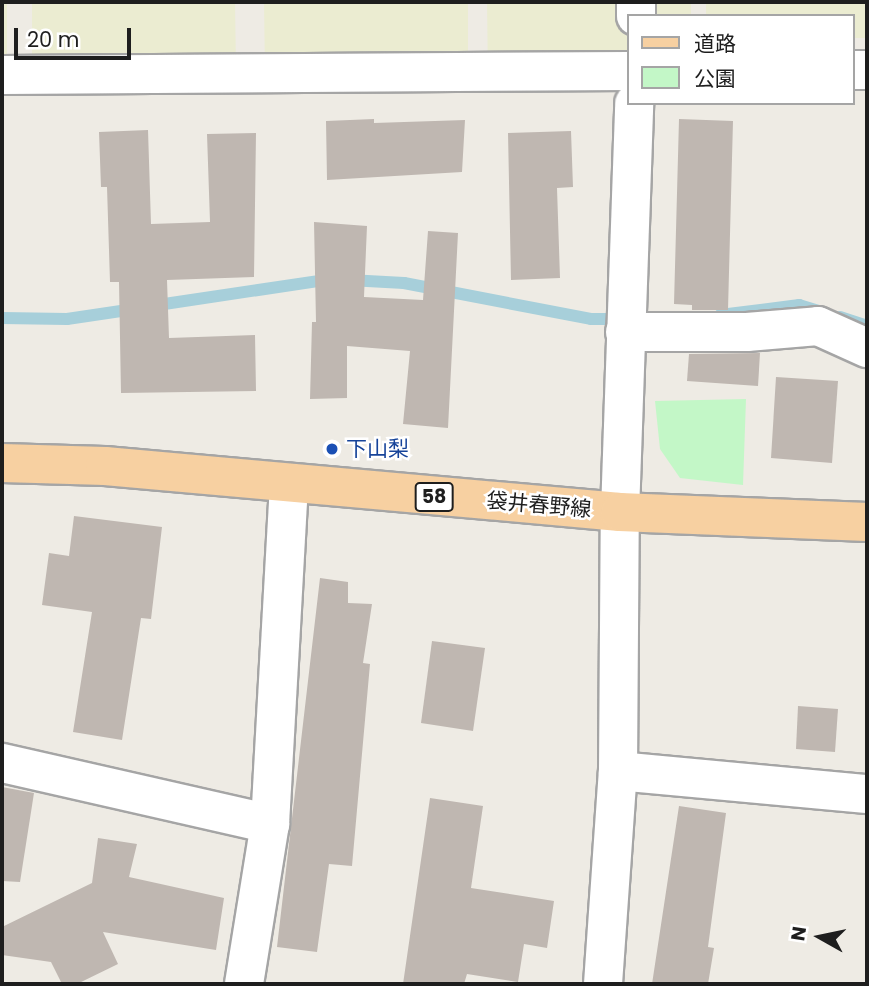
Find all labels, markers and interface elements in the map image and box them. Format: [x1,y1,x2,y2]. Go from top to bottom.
scale bar [18,14,135,58]
legend [628,14,855,105]
text: 20 m [27,25,80,54]
text: 道路 [694,29,736,58]
text: 公園 [694,64,736,93]
place label: 下山梨 [346,436,409,462]
marker: 下山梨 [324,441,340,457]
road number: 58 [413,482,455,512]
street label: 袋井春野線 [486,488,592,522]
north arrow [785,902,855,972]
text: N [784,924,813,943]

